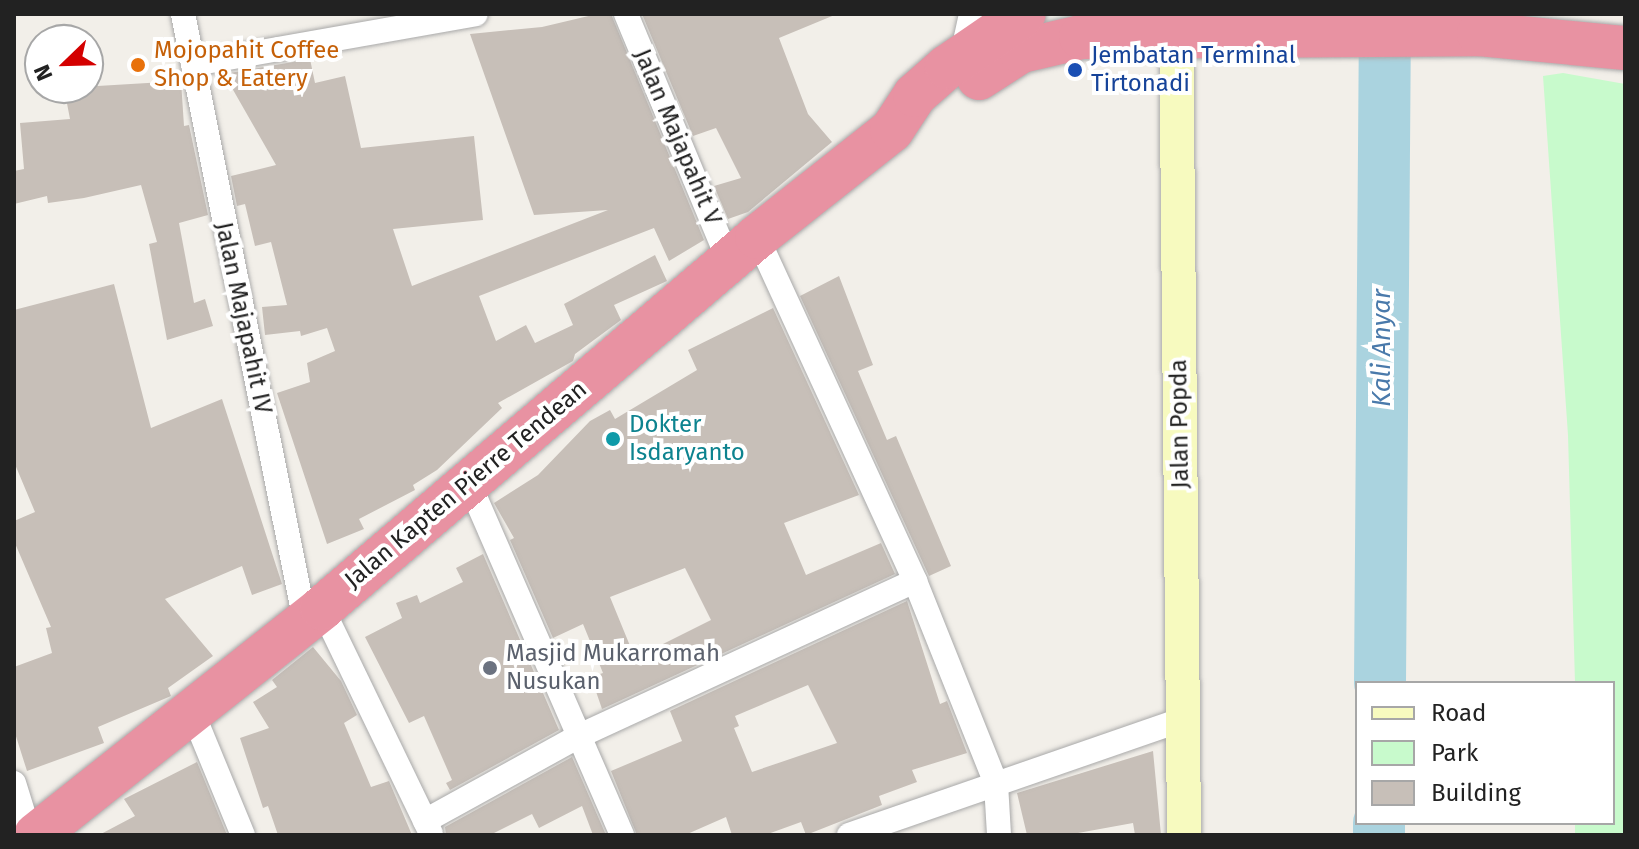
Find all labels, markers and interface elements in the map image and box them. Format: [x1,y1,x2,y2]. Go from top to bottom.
north arrow [24,24,104,104]
place label: Mojopahit Coffee Shop & Eatery [154,37,339,93]
place label: Jembatan Terminal Tirtonadi [1091,42,1296,98]
street label: Jalan Majapahit V [627,45,727,229]
marker: Mojopahit Coffee Shop & Eatery [129,56,147,74]
text: N [28,61,59,85]
marker: Jembatan Terminal Tirtonadi [1066,61,1084,79]
street label: Jalan Majapahit IV [209,220,277,416]
water label: Kali Anyar [1366,289,1398,407]
street label: Jalan Popda [1164,359,1196,489]
street label: Jalan Kapten Pierre Tendean [339,375,593,595]
place label: Dokter Isdaryanto [629,411,745,467]
marker: Dokter Isdaryanto [604,430,622,448]
place label: Masjid Mukarromah Nusukan [506,640,720,696]
marker: Masjid Mukarromah Nusukan [481,659,499,677]
legend [1355,681,1615,825]
text: Road [1431,699,1486,727]
text: Park [1431,739,1478,767]
text: Building [1431,779,1521,807]

